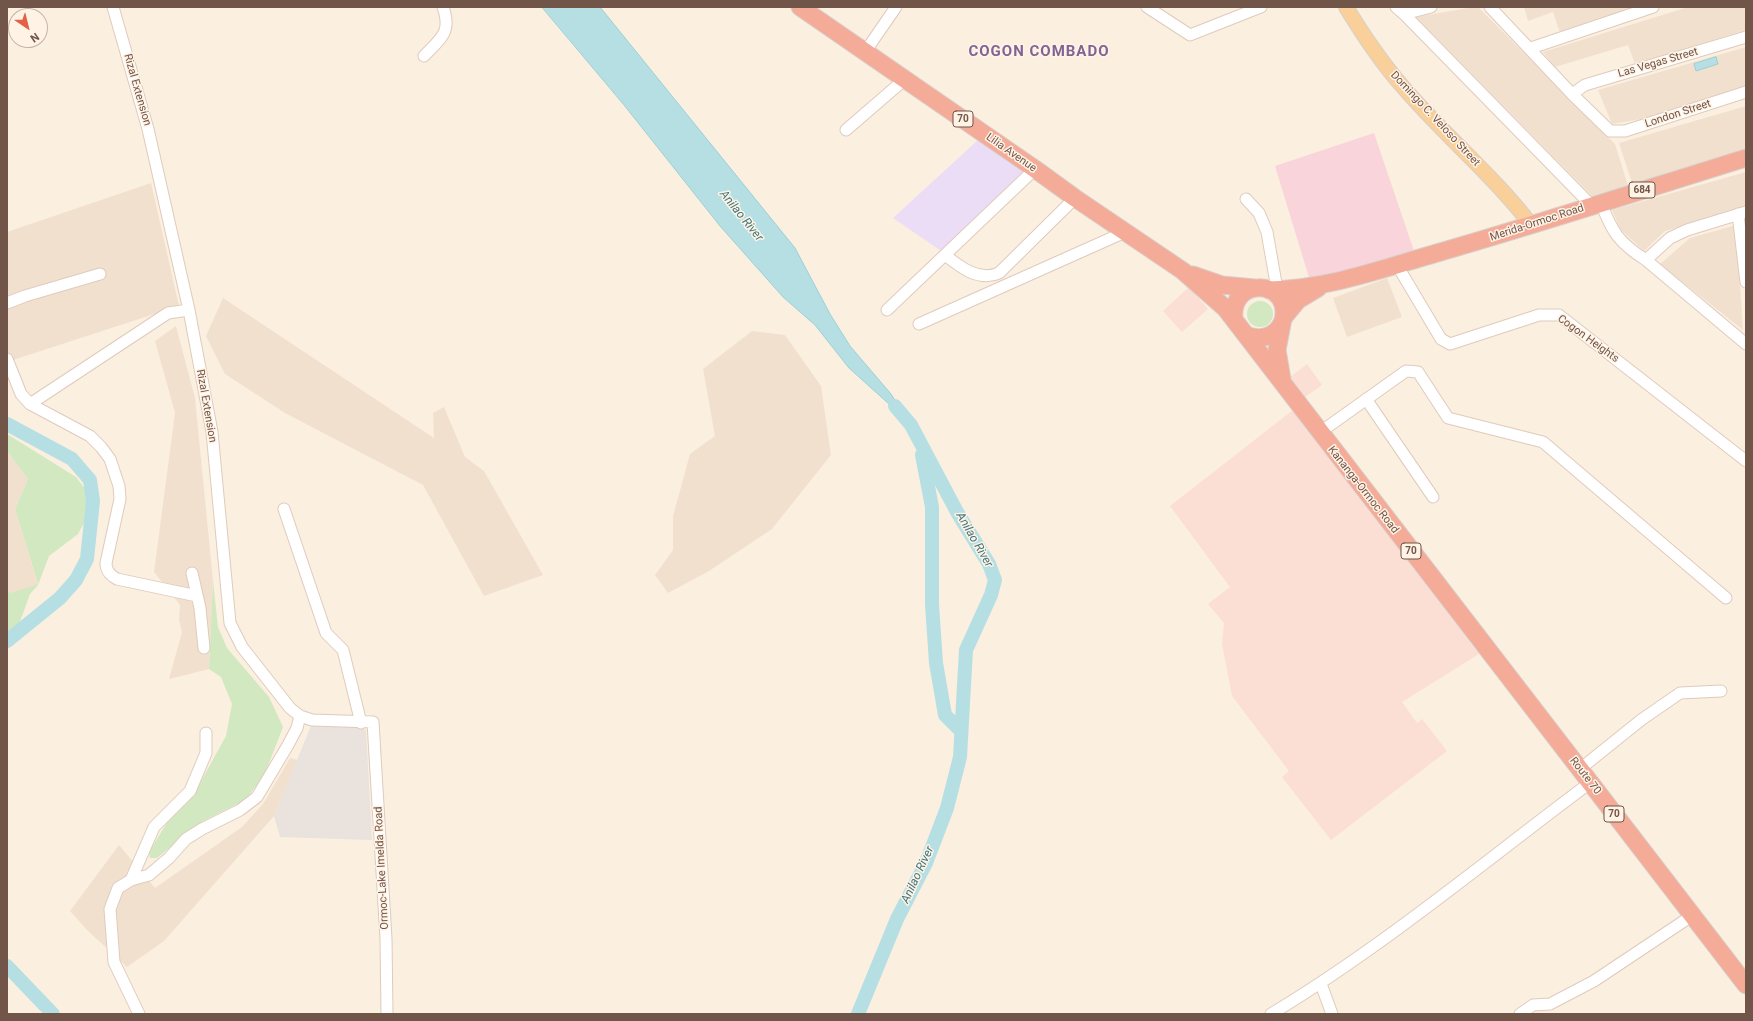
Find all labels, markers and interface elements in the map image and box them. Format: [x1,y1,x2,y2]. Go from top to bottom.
north arrow [8,8,48,48]
text: N [28,30,42,45]
district label: COGON COMBADO [968,43,1110,61]
street label: Las Vegas Street [1617,45,1699,81]
street label: Rizal Extension [120,53,154,127]
street label: Domingo C. Veloso Street [1388,69,1482,169]
street label: London Street [1643,97,1713,131]
road number: 70 [953,111,973,127]
street label: Lilia Avenue [983,131,1039,175]
road number: 684 [1629,182,1655,198]
water label: Anilao River [716,188,766,244]
street label: Merida-Ormoc Road [1488,202,1586,244]
street label: Cogon Heights [1555,312,1621,366]
street label: Rizal Extension [193,368,219,444]
street label: Kananga-Ormoc Road [1325,444,1401,536]
water label: Anilao River [952,510,996,570]
road number: 70 [1401,543,1421,559]
street label: Route 70 [1566,755,1604,797]
street label: Ormoc-Lake Imelda Road [372,806,392,930]
road number: 70 [1604,806,1624,822]
water label: Anilao River [899,844,937,906]

